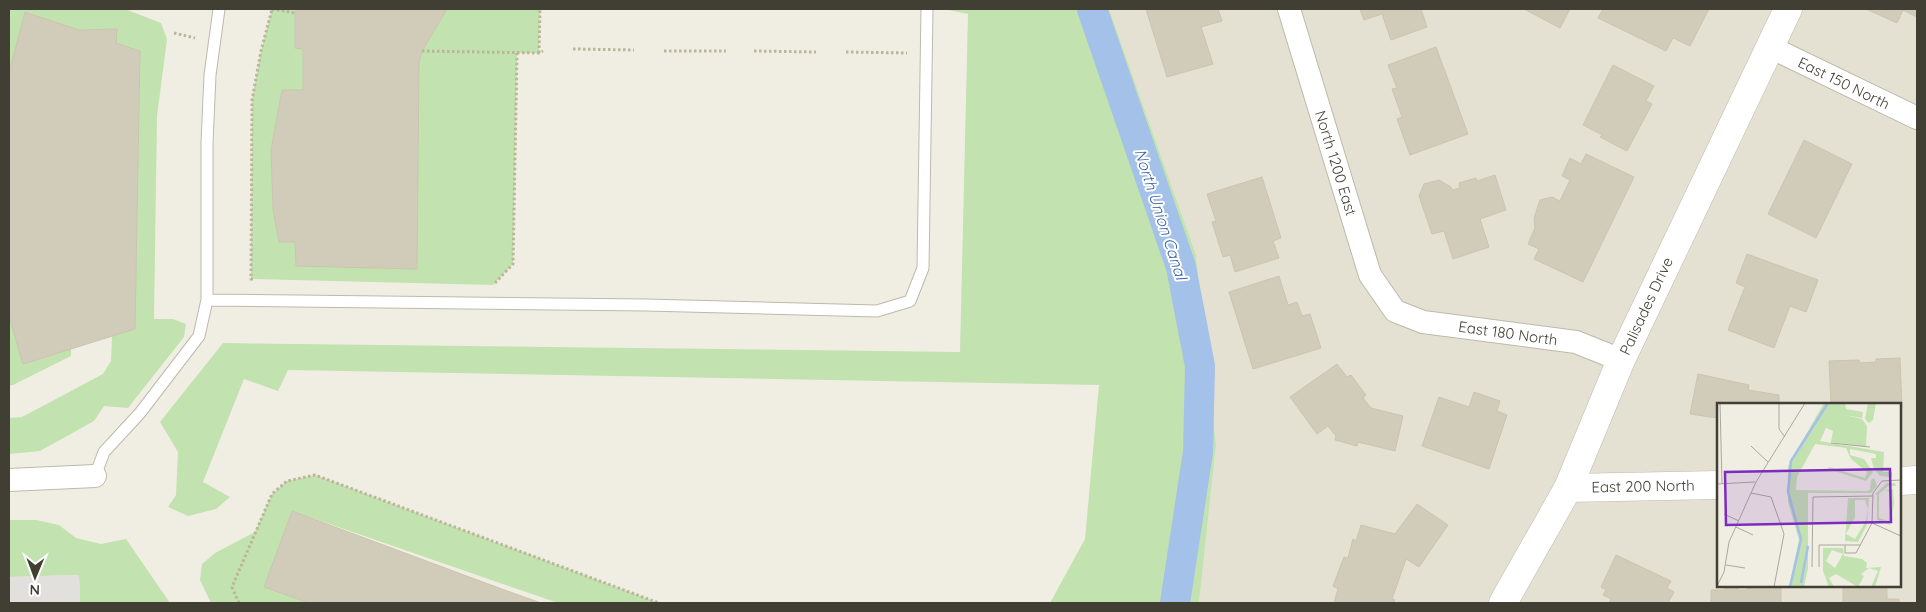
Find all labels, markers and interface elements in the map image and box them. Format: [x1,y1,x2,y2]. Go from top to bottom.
street label: East 150 North [1795,53,1893,113]
street label: North 1200 East [1311,108,1361,218]
water label: North Union Canal [1130,146,1192,284]
street label: Palisades Drive [1615,254,1677,358]
street label: East 180 North [1457,317,1559,349]
inset map [1717,403,1901,587]
street label: East 200 North [1591,476,1695,496]
north arrow [10,552,60,602]
text: N [29,581,40,599]

